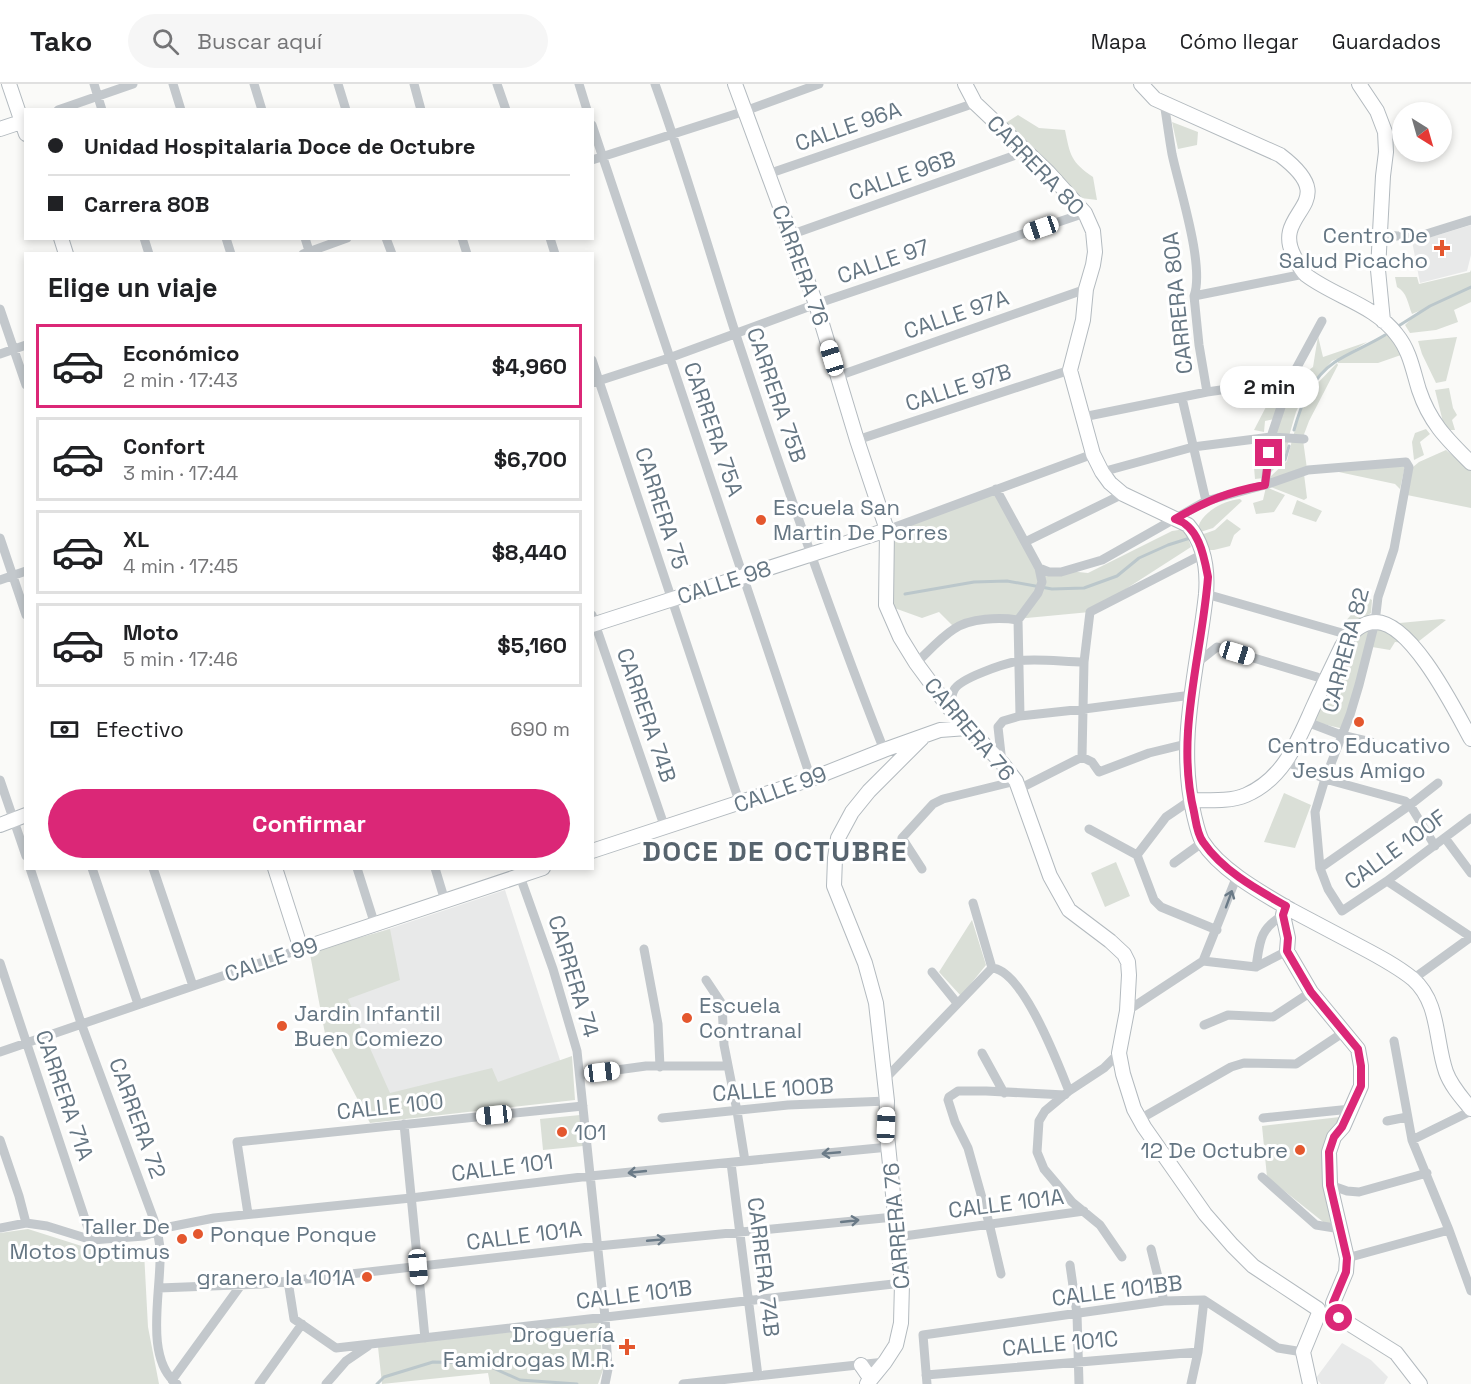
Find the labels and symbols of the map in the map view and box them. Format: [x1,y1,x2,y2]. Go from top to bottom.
street label: CALLE 96A [791,95,905,157]
north arrow [1392,102,1452,162]
street label: CARRERA 80 [981,109,1091,221]
street label: CALLE 96B [845,144,959,206]
street label: CARRERA 76 [766,201,836,329]
car [1021,214,1061,242]
place label: Centro De Salud Picacho [1279,221,1428,274]
street label: CARRERA 80A [1156,230,1198,375]
street label: CALLE 97 [833,232,933,290]
marker: Centro De Salud Picacho [1433,239,1451,257]
street label: CALLE 97A [900,283,1012,345]
street label: CARRERA 75B [741,324,813,466]
car [818,338,846,378]
street label: CALLE 97B [901,357,1015,417]
street label: CARRERA 75A [678,358,750,500]
callout: 2 min [1220,366,1318,408]
route end [1255,439,1282,466]
street label: CARRERA 75 [629,443,695,573]
place label: Escuela San Martin De Porres [773,493,948,546]
marker: Escuela San Martin De Porres [754,513,768,527]
street label: CALLE 98 [674,554,774,610]
street label: CARRERA 82 [1315,585,1375,715]
car [1217,639,1257,667]
street label: CARRERA 74B [611,644,683,786]
street label: CARRERA 76 [919,671,1021,787]
marker: Centro Educativo Jesus Amigo [1352,715,1366,729]
place label: Centro Educativo Jesus Amigo [1267,731,1451,784]
street label: CALLE 99 [730,759,830,819]
street label: CALLE 100F [1339,803,1452,895]
district label: DOCE DE OCTUBRE [642,833,908,869]
one-way arrow [1224,891,1235,909]
street label: CARRERA 74 [542,912,606,1041]
street label: CALLE 99 [221,930,321,988]
place label: Escuela Contranal [699,991,802,1044]
place label: Jardin Infantil Buen Comiezo [294,999,443,1052]
marker: Escuela Contranal [680,1011,694,1025]
marker: Jardin Infantil Buen Comiezo [275,1019,289,1033]
street label: CARRERA 71A [30,1026,100,1164]
street label: CARRERA 72 [103,1054,173,1182]
car [583,1061,621,1083]
street label: CALLE 100B [711,1071,835,1107]
street label: CALLE 100 [335,1086,445,1126]
car [475,1104,513,1126]
car [876,1107,896,1143]
place label: 101 [574,1118,607,1146]
marker: 101 [555,1125,569,1139]
place label: 12 De Octubre [1141,1136,1288,1164]
marker: 12 De Octubre [1293,1143,1307,1157]
street label: CALLE 101 [449,1147,555,1187]
one-way arrow [821,1148,841,1159]
street label: CARRERA 76 [877,1162,915,1290]
one-way arrow [627,1167,647,1178]
street label: CALLE 101A [947,1182,1066,1224]
street label: CARRERA 74B [742,1196,786,1338]
place label: Taller De Motos Optimus [9,1212,170,1265]
street label: CALLE 101A [465,1214,584,1256]
one-way arrow [840,1215,859,1226]
place label: Ponque Ponque [210,1220,377,1248]
marker: Ponque Ponque [191,1227,205,1241]
marker: Taller De Motos Optimus [175,1232,189,1246]
one-way arrow [645,1234,665,1245]
car [407,1248,429,1286]
place label: granero la 101A [197,1263,355,1291]
street label: CALLE 101BB [1050,1268,1184,1312]
marker: granero la 101A [360,1270,374,1284]
street label: CALLE 101B [574,1273,694,1315]
route start [1325,1304,1352,1331]
place label: Droguería Famidrogas M.R. [443,1320,615,1373]
street label: CALLE 101C [1001,1324,1119,1362]
marker: Droguería Famidrogas M.R. [620,1340,634,1354]

